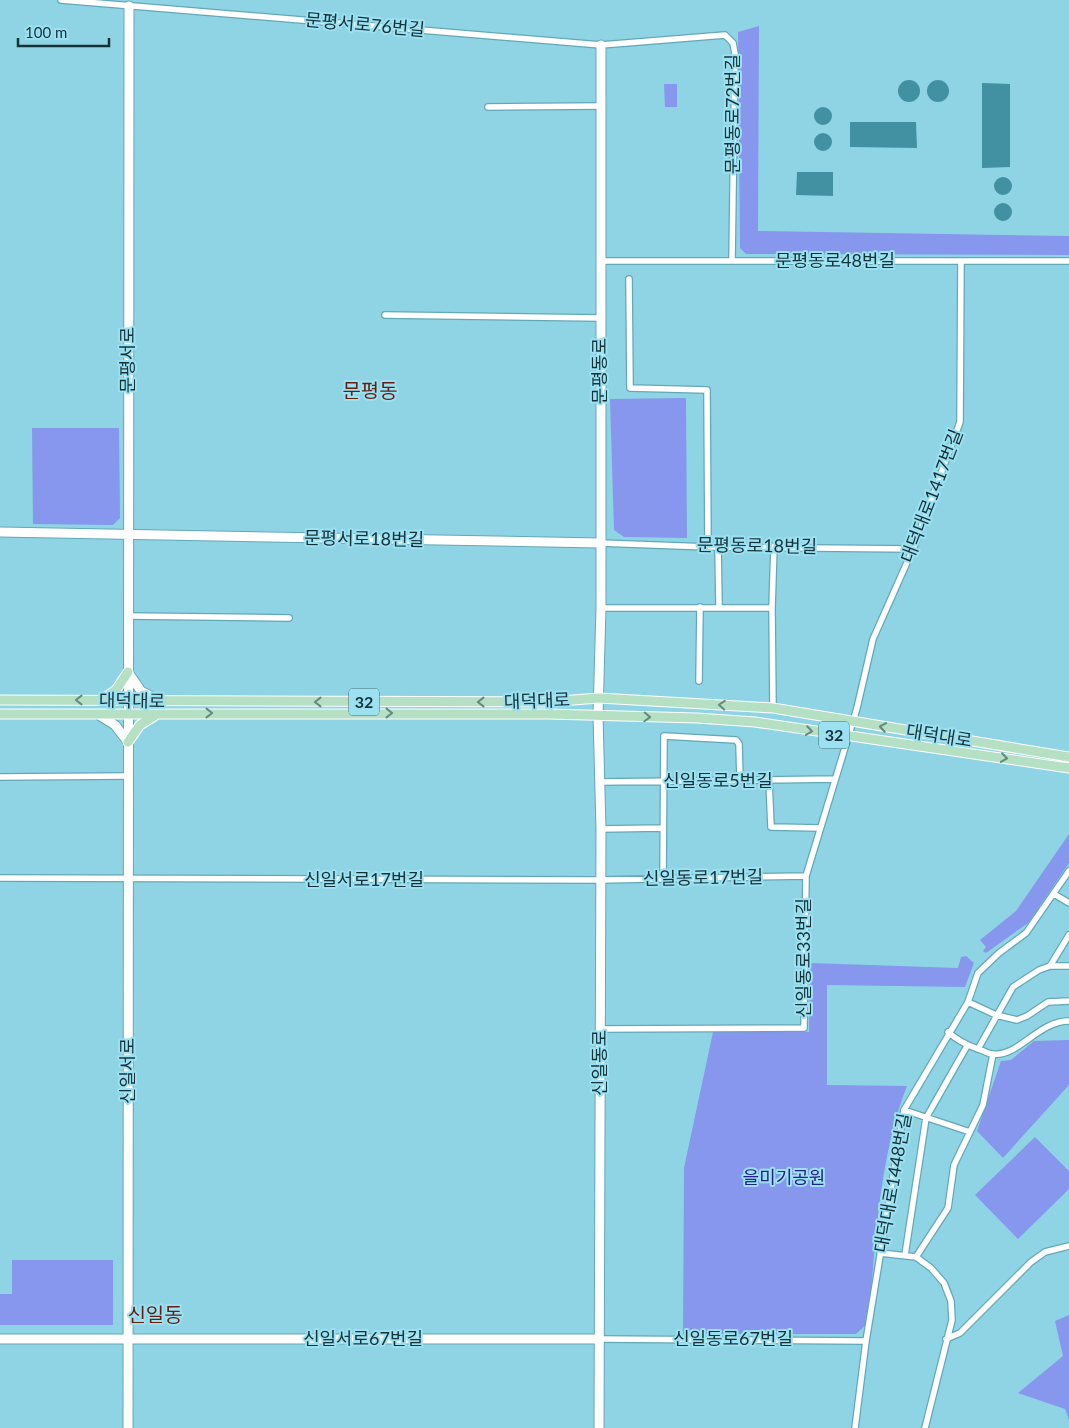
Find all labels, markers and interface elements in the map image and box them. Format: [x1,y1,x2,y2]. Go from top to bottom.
street label: 문평서로76번길 [304,8,426,40]
scale bar [18,15,109,47]
text: 100 m [25,23,67,41]
street label: 문평동로72번길 [721,54,743,174]
street label: 문평동로48번길 [775,249,895,271]
street label: 문평서로 [116,327,138,393]
street label: 문평동로 [588,338,610,404]
district label: 문평동 [342,378,398,402]
street label: 대덕대로1417번길 [896,426,967,565]
street label: 문평서로18번길 [304,526,424,550]
street label: 문평동로18번길 [697,533,817,557]
street label: 대덕대로 [99,688,165,712]
street label: 대덕대로 [503,688,570,712]
road number: 32 [349,689,379,716]
one-way arrow [75,695,82,705]
one-way arrow [314,697,322,707]
one-way arrow [476,697,484,707]
one-way arrow [718,699,726,710]
one-way arrow [206,708,214,718]
one-way arrow [386,708,394,718]
one-way arrow [643,711,651,722]
street label: 대덕대로 [905,719,974,751]
road number: 32 [819,722,849,748]
one-way arrow [878,723,887,733]
one-way arrow [804,725,813,735]
one-way arrow [1000,752,1008,763]
street label: 신일동로5번길 [663,769,773,791]
street label: 신일동로17번길 [643,865,763,889]
street label: 신일서로17번길 [304,868,424,890]
street label: 신일동로33번길 [792,898,814,1018]
street label: 신일동로 [588,1030,610,1096]
street label: 신일서로 [116,1038,138,1104]
street label: 대덕대로1448번길 [869,1111,915,1254]
park label: 을미기공원 [743,1166,825,1188]
district label: 신일동 [127,1302,183,1326]
street label: 신일서로67번길 [303,1327,423,1349]
street label: 신일동로67번길 [673,1327,793,1349]

